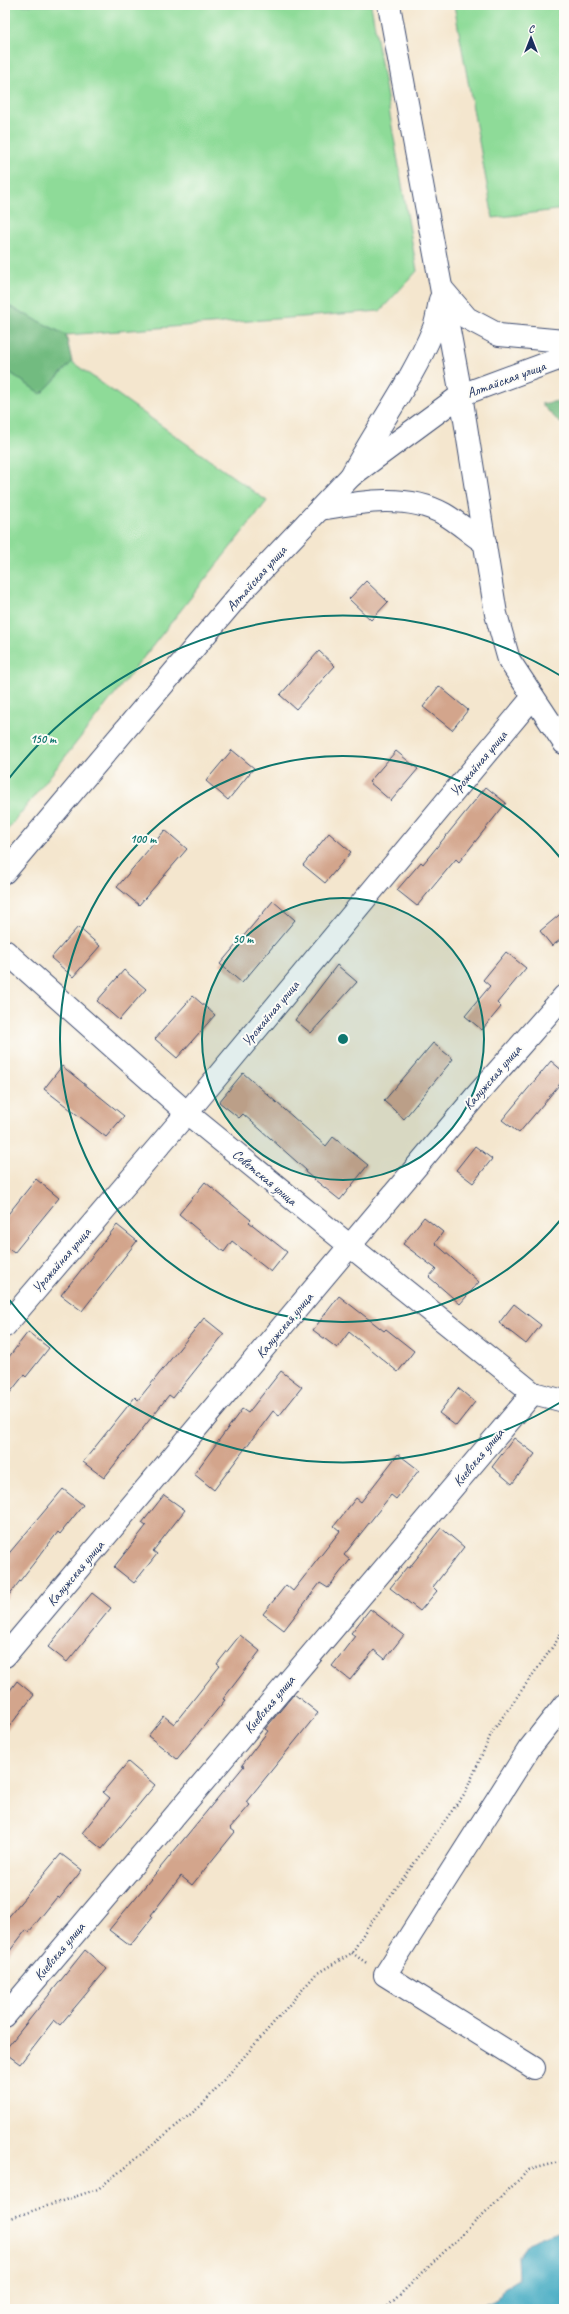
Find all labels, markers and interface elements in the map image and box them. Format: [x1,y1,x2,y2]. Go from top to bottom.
north arrow [511,18,551,58]
text: С [528,21,535,35]
street label: Алтайская улица [465,357,549,402]
street label: Алтайская улица [223,541,291,615]
street label: Урожайная улица [446,726,512,800]
text: 150 m [30,731,57,747]
text: 100 m [130,831,157,847]
text: 50 m [233,931,254,947]
street label: Урожайная улица [238,976,304,1050]
centre of rings [336,1032,350,1046]
street label: Калужская улица [460,1041,526,1113]
street label: Советская улица [229,1145,301,1210]
street label: Урожайная улица [29,1223,95,1296]
street label: Калужская улица [252,1289,317,1361]
street label: Киевская улица [449,1424,508,1490]
street label: Калужская улица [43,1537,108,1609]
street label: Киевская улица [240,1671,299,1737]
street label: Киевская улица [30,1918,89,1984]

